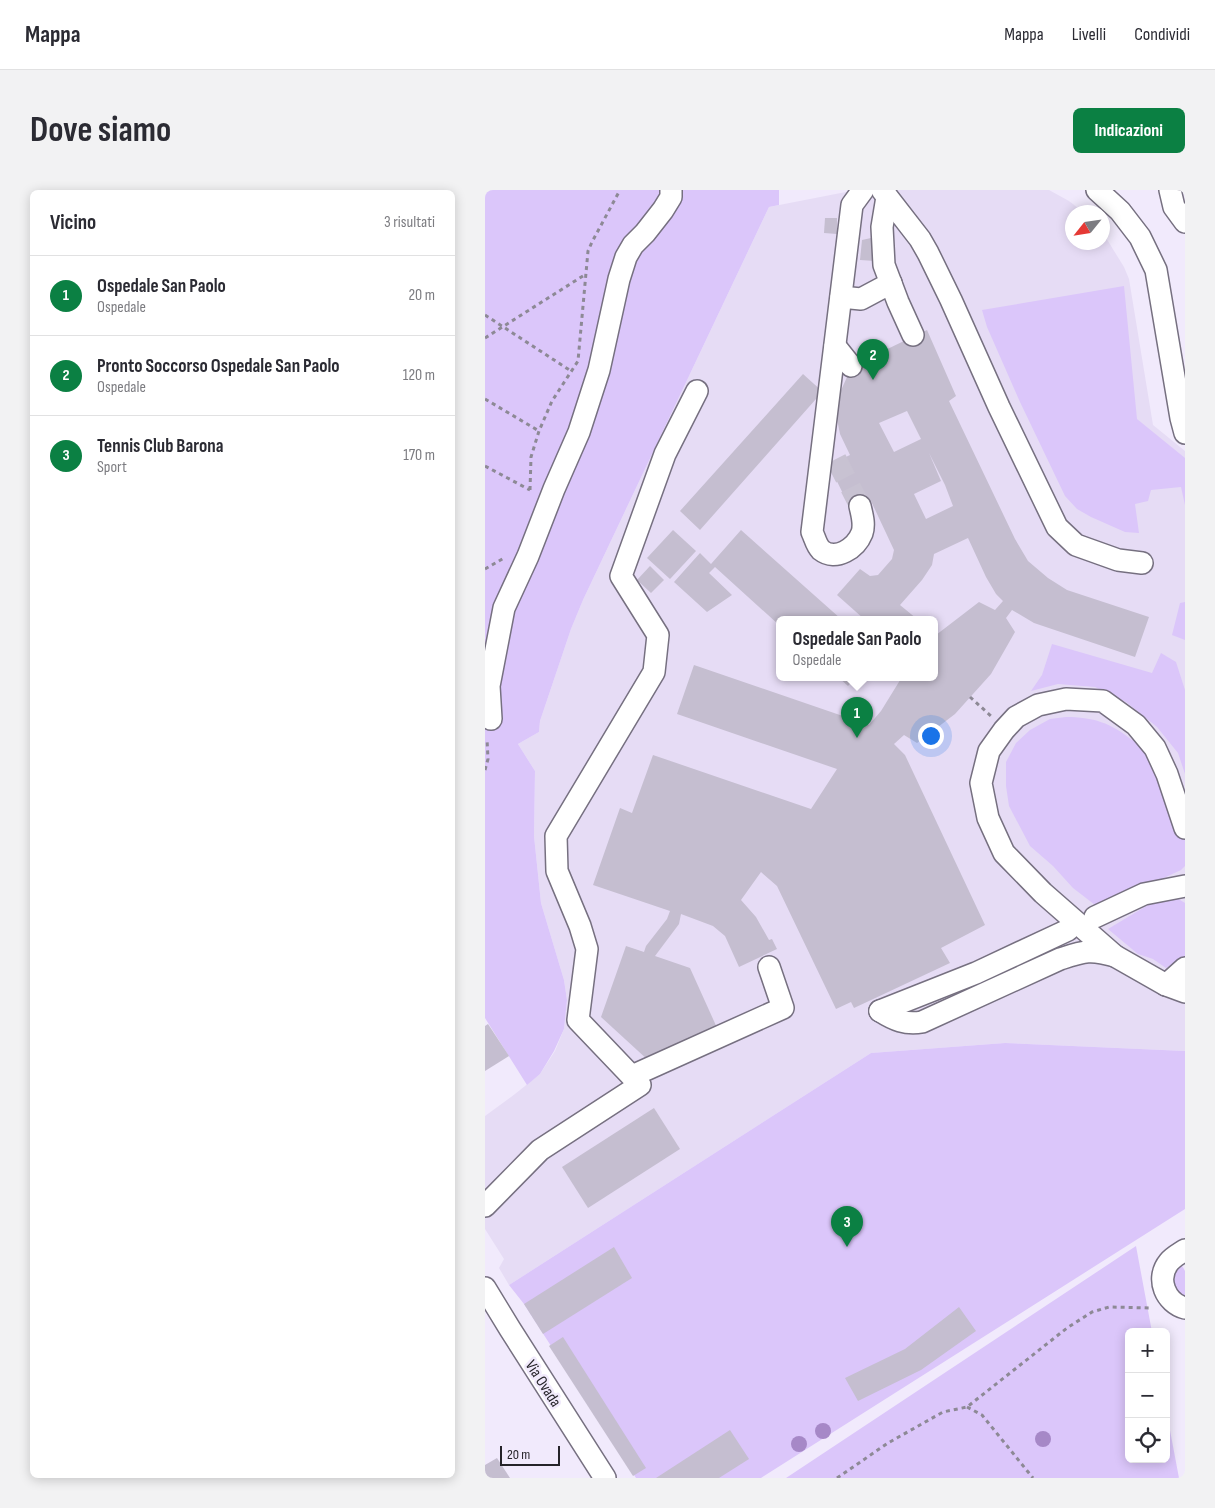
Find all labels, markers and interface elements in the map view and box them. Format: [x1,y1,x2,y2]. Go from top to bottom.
text: Mappa [25,20,81,49]
text: Mappa [1004,24,1044,45]
text: Livelli [1072,24,1106,45]
text: Condividi [1134,24,1190,45]
button: Indicazioni [1073,108,1185,153]
text: Dove siamo [30,109,171,152]
north arrow [1065,205,1110,250]
text: Vicino [50,210,96,235]
text: 3 risultati [384,213,435,232]
text: Ospedale San Paolo [97,275,226,298]
text: 1 [63,286,69,305]
text: 20 m [408,286,435,305]
text: Ospedale [97,298,146,317]
pin: 2 [857,339,889,380]
text: Pronto Soccorso Ospedale San Paolo [97,355,340,378]
text: 2 [62,366,70,385]
text: 120 m [403,366,435,385]
text: Ospedale [97,378,146,397]
text: Tennis Club Barona [97,435,223,458]
text: 3 [62,446,70,465]
text: 170 m [403,446,435,465]
text: Sport [97,458,127,477]
popup [776,616,938,681]
text: Ospedale San Paolo [793,628,921,651]
text: Ospedale [793,651,842,670]
pin: 1 [841,697,873,738]
your location [918,723,944,749]
pin: 3 [831,1206,863,1247]
map controls [1125,1328,1170,1463]
button: + [1125,1328,1170,1373]
street label: Via Ovada [521,1357,565,1411]
button: − [1125,1373,1170,1418]
button: locate [1125,1418,1170,1463]
scale bar [500,1443,560,1466]
text: 20 m [507,1446,530,1463]

